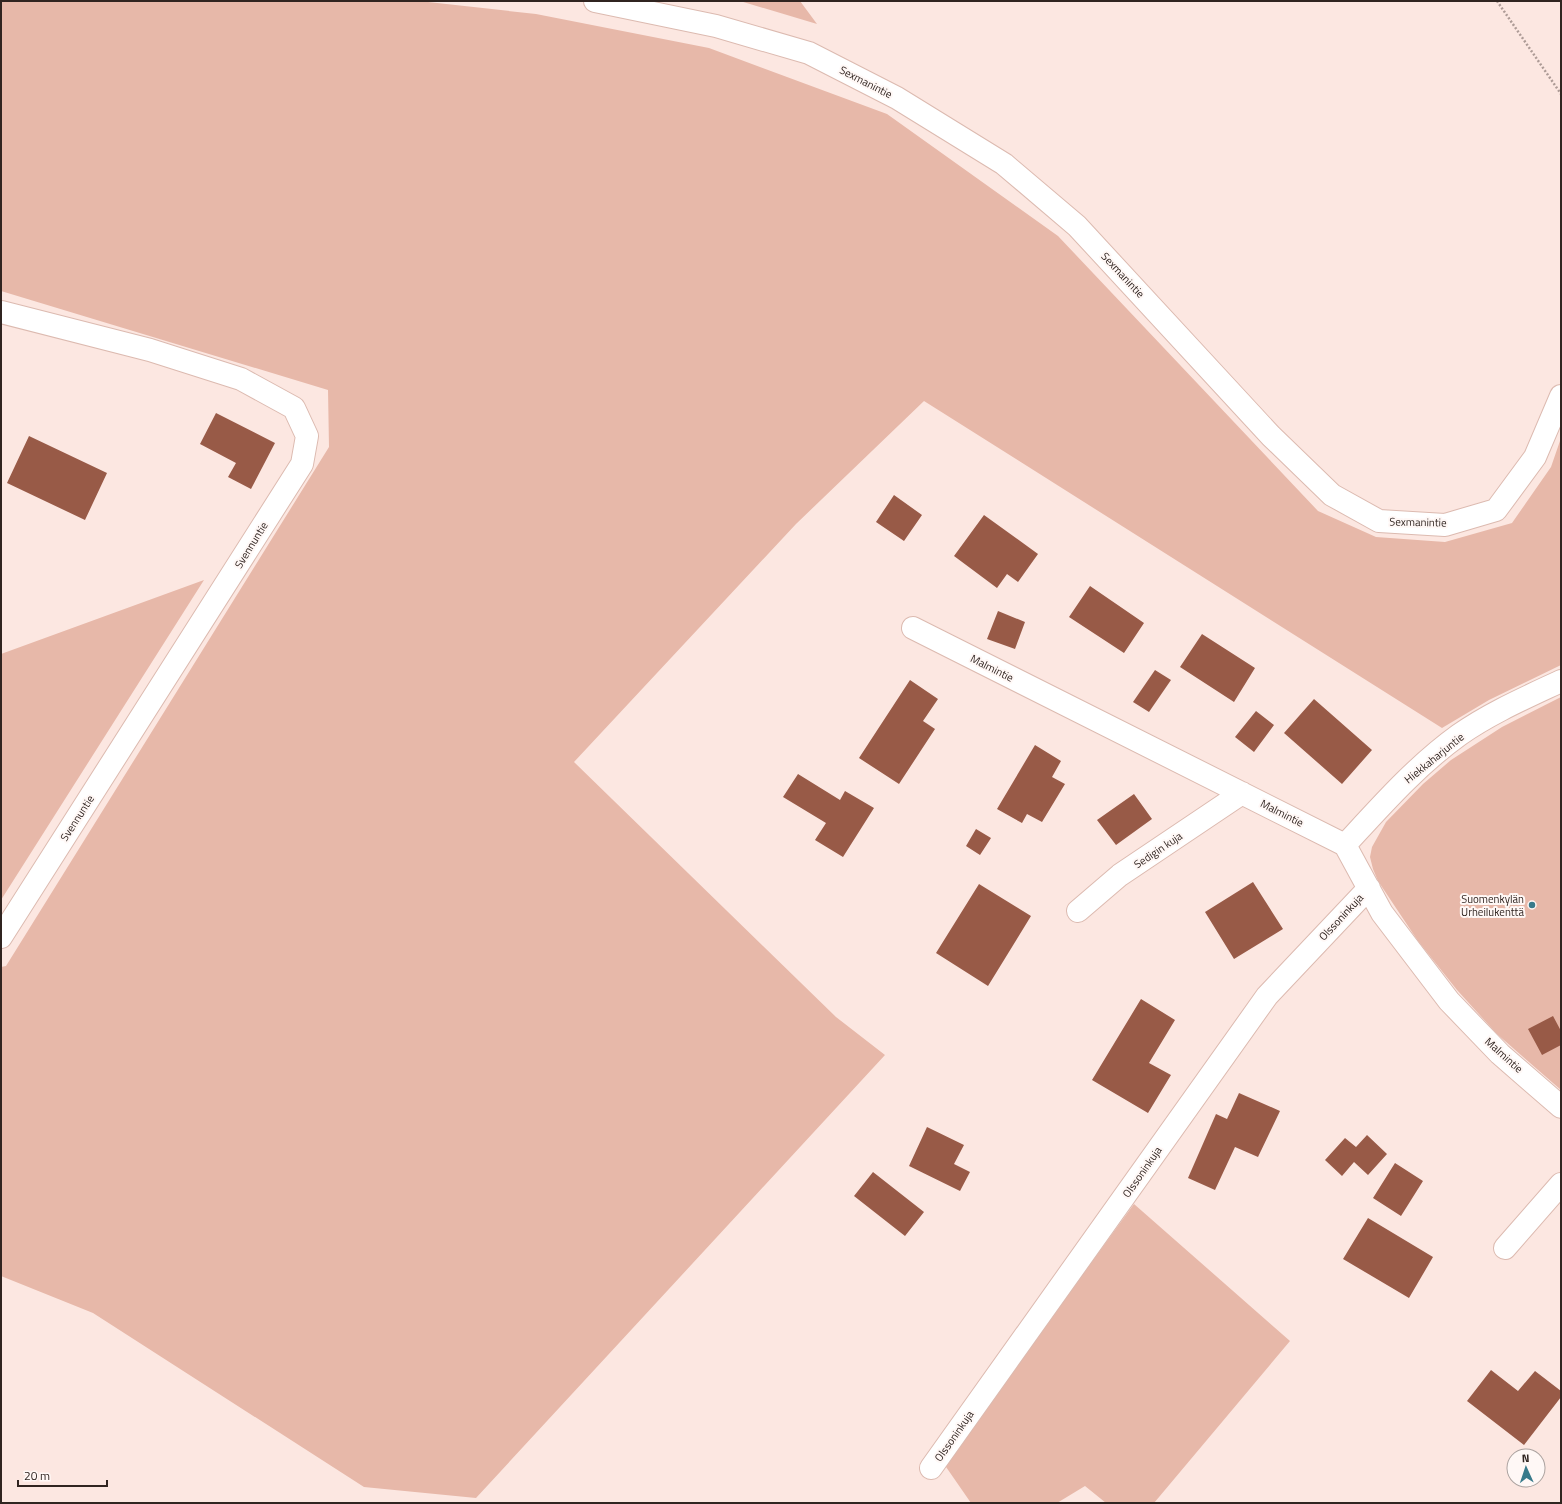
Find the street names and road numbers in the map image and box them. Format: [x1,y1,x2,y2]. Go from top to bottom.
street label: Sexmanintie [837,62,895,102]
street label: Sexmanintie [1098,249,1149,302]
street label: Sexmanintie [1389,514,1447,531]
street label: Svennuntie [230,518,272,571]
street label: Malmintie [968,650,1017,686]
street label: Hiekkaharjuntie [1401,729,1468,787]
street label: Svennuntie [56,791,98,844]
street label: Malmintie [1258,795,1307,831]
street label: Sedigin kuja [1131,828,1186,872]
street label: Olssoninkuja [1315,890,1367,944]
street label: Malmintie [1481,1033,1527,1077]
street label: Olssoninkuja [1118,1143,1166,1201]
street label: Olssoninkuja [930,1407,978,1465]

